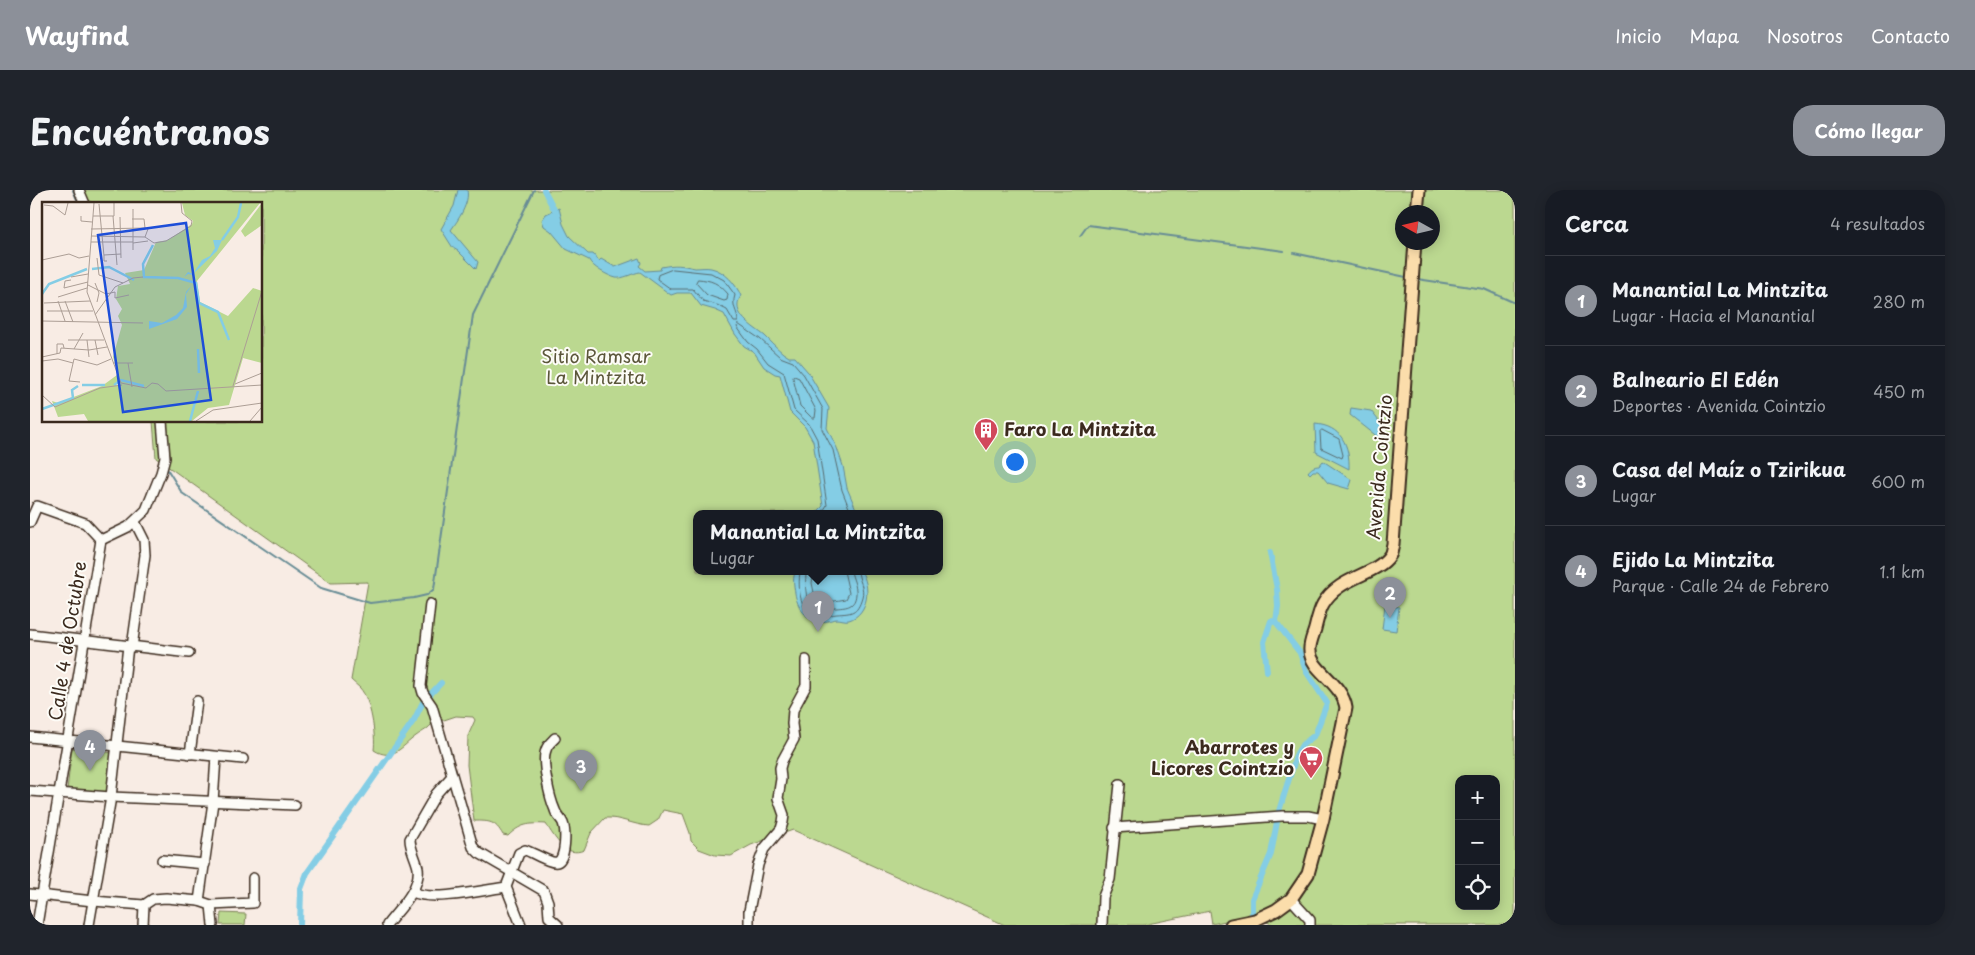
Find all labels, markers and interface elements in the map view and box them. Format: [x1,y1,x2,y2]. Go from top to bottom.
text: Wayfind [25,17,129,53]
text: Inicio [1615,22,1662,49]
text: Mapa [1690,22,1739,49]
text: Nosotros [1767,22,1843,49]
text: Contacto [1871,22,1950,49]
text: Encuéntranos [30,104,270,157]
button: Cómo llegar [1793,105,1945,156]
inset map [42,202,262,422]
north arrow [1395,205,1440,250]
text: Cerca [1565,207,1629,239]
text: 4 resultados [1830,211,1925,235]
text: Manantial La Mintzita [1612,275,1828,303]
text: 1 [1577,289,1585,313]
text: 280 m [1873,289,1925,313]
text: Lugar · Hacia el Manantial [1612,303,1815,327]
park label: Sitio Ramsar La Mintzita [541,342,652,390]
text: Balneario El Edén [1612,365,1779,393]
text: 2 [1575,379,1587,403]
text: 450 m [1873,379,1925,403]
street label: Avenida Cointzio [1359,393,1398,540]
text: Deportes · Avenida Cointzio [1612,393,1826,417]
place label: Faro La Mintzita [1004,415,1156,442]
building icon: Faro La Mintzita [973,417,999,451]
your location [1002,449,1028,475]
text: Casa del Maíz o Tzirikua [1612,455,1846,483]
text: 3 [1576,469,1586,493]
text: 600 m [1871,469,1925,493]
text: Lugar [1612,483,1656,507]
popup [693,510,943,575]
text: Manantial La Mintzita [710,517,926,545]
text: Lugar [710,545,754,569]
text: Ejido La Mintzita [1612,545,1775,573]
street label: Calle 4 de Octubre [41,559,92,723]
text: 4 [1576,559,1586,583]
text: 1.1 km [1879,559,1925,583]
text: Parque · Calle 24 de Febrero [1612,573,1829,597]
pin: 2 [1374,577,1406,618]
pin: 1 [802,591,834,632]
pin: 4 [74,730,106,771]
place label: Abarrotes y Licores Cointzio [1151,733,1294,781]
supermarket icon: Abarrotes y Licores Cointzio [1298,745,1324,779]
pin: 3 [565,750,597,791]
map controls [1455,775,1500,910]
button: + [1455,775,1500,820]
button: − [1455,820,1500,865]
button: locate [1455,865,1500,910]

